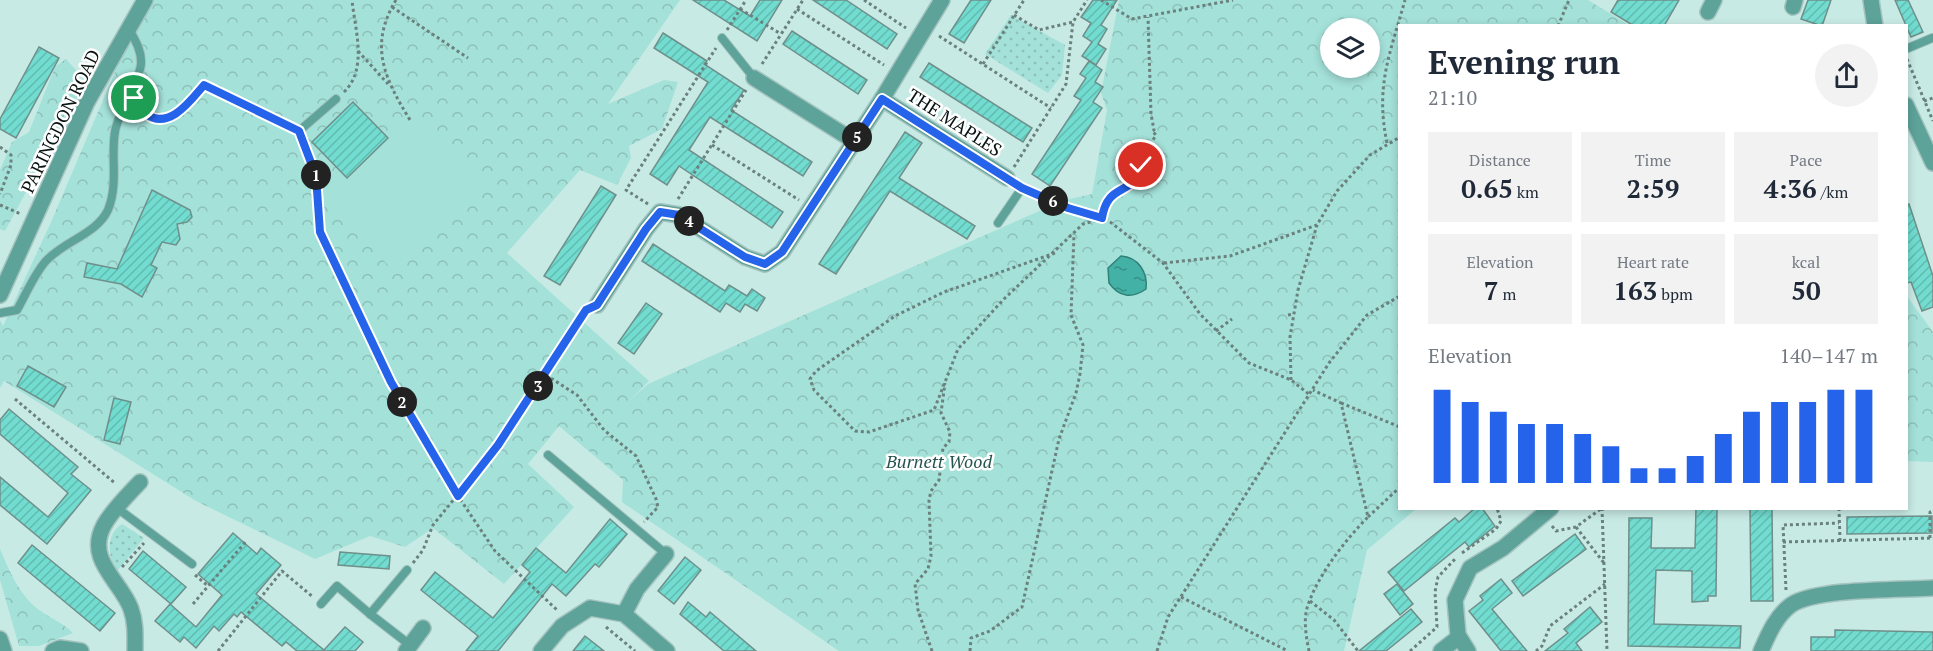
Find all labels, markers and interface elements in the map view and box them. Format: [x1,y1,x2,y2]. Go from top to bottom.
map controls [1320,18,1380,78]
button: layers [1320,18,1380,78]
text: Evening run [1428,40,1620,83]
button: share [1815,44,1878,107]
street label: PARINGDON ROAD [15,45,105,197]
pin [108,72,159,123]
icon: arrive [117,81,150,114]
street label: THE MAPLES [903,83,1007,161]
text: 21:10 [1428,84,1477,111]
pin: 5 [842,122,872,152]
text: 5 [852,126,862,148]
pin [1115,139,1166,190]
icon: check [1124,148,1157,181]
text: Distance [1469,149,1531,171]
text: Time [1635,149,1671,171]
text: Pace [1790,149,1822,171]
pin: 1 [301,160,331,190]
text: 1 [311,164,321,186]
text: 0.65 [1461,171,1513,205]
text: 2:59 [1627,171,1680,205]
text: 4:36 [1764,171,1817,205]
text: km [1513,181,1539,203]
text: /km [1817,181,1848,203]
pin: 6 [1038,186,1068,216]
text: 6 [1048,190,1058,212]
pin: 4 [674,206,704,236]
text: 4 [684,210,694,232]
text: Elevation [1466,251,1534,273]
text: Heart rate [1617,251,1689,273]
text: kcal [1792,251,1820,273]
text: 7 [1484,273,1499,307]
text: 163 [1613,273,1657,307]
text: 50 [1791,273,1821,307]
text: m [1499,283,1516,305]
text: bpm [1657,283,1693,305]
text: Elevation [1428,342,1512,369]
text: 140–147 m [1779,342,1878,369]
pin: 3 [523,371,553,401]
text: 3 [533,375,543,397]
pin: 2 [387,387,417,417]
text: 2 [397,391,407,413]
park label: Burnett Wood [885,449,992,473]

